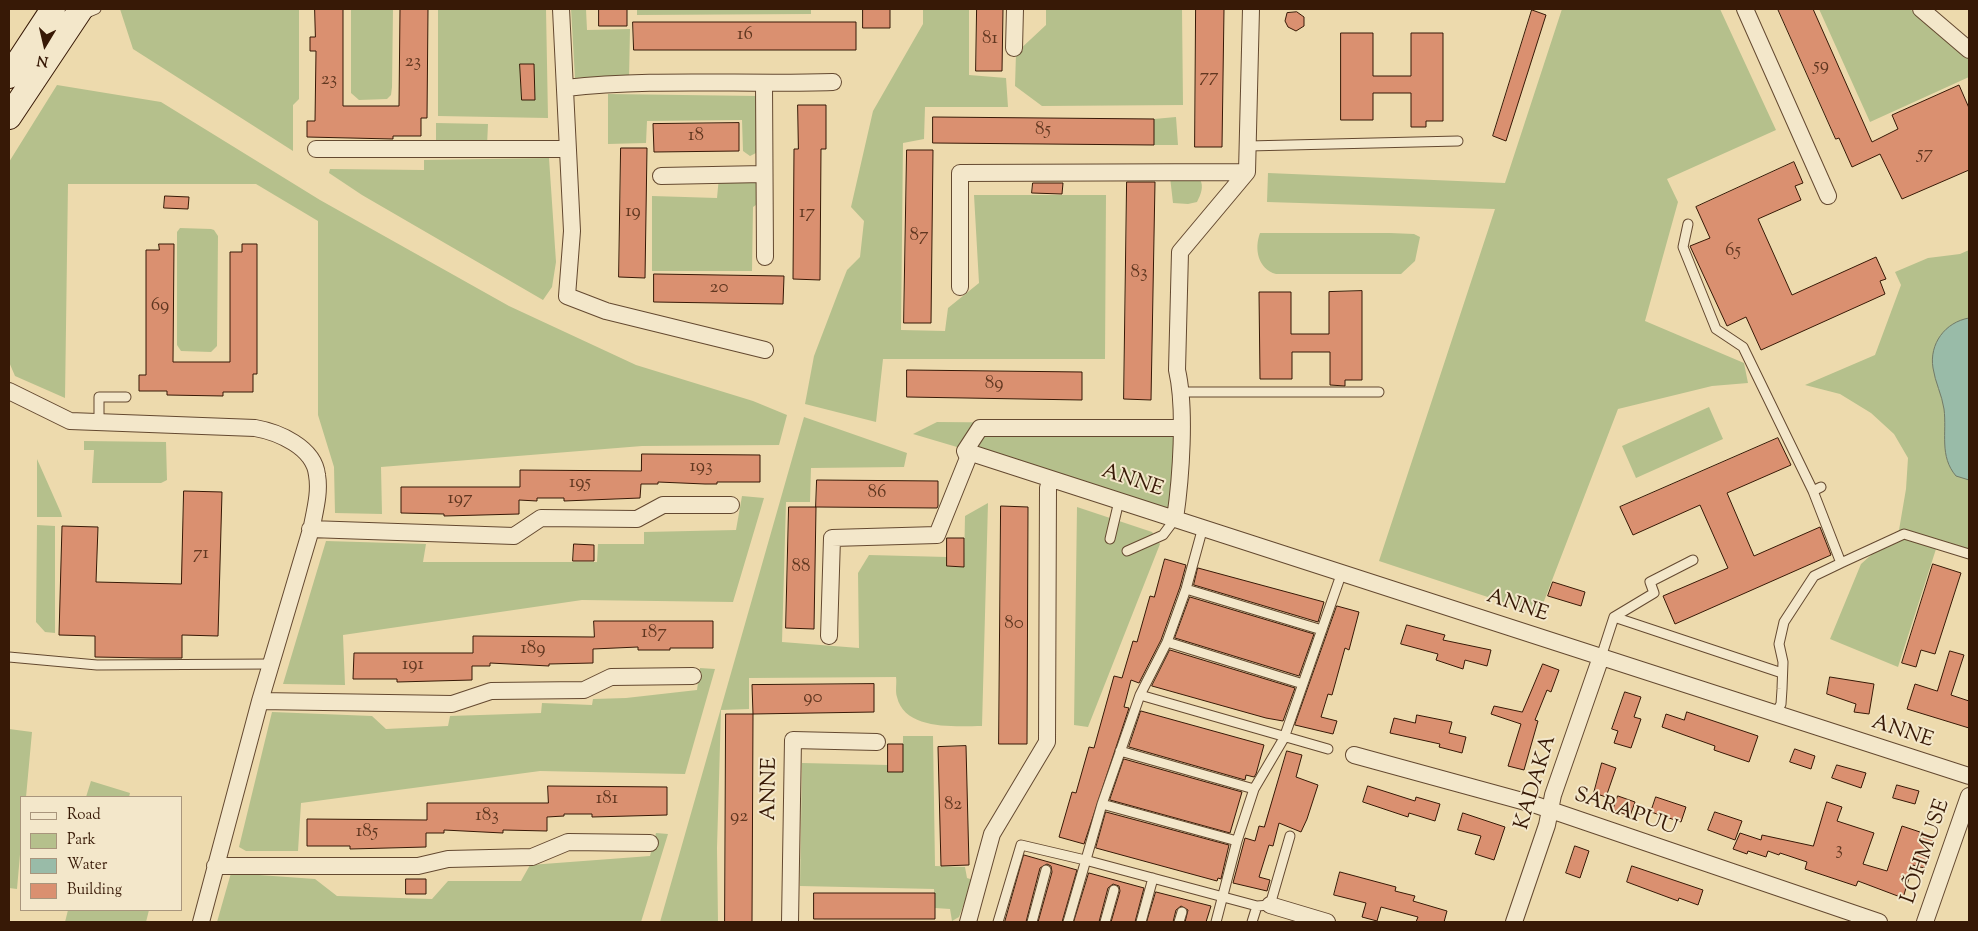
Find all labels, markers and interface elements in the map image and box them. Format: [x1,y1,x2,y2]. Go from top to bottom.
north arrow [20,20,70,70]
house number: 16 [737,25,753,47]
house number: 81 [982,29,998,51]
text: N [36,49,50,71]
house number: 23 [405,52,421,74]
house number: 59 [1813,56,1829,78]
house number: 77 [1199,67,1219,89]
house number: 23 [321,70,337,92]
house number: 85 [1035,120,1051,142]
house number: 18 [688,126,704,148]
house number: 57 [1917,144,1933,166]
house number: 19 [625,202,641,224]
house number: 17 [799,203,815,225]
house number: 87 [909,226,929,248]
house number: 65 [1725,241,1741,263]
house number: 83 [1130,263,1148,285]
house number: 20 [710,278,728,300]
house number: 69 [151,296,169,318]
house number: 89 [985,374,1003,396]
house number: 193 [689,457,713,479]
street label: ANNE [1098,460,1166,504]
house number: 195 [569,473,591,495]
house number: 86 [868,483,886,505]
house number: 197 [447,489,473,511]
house number: 71 [193,544,209,566]
house number: 88 [792,557,810,579]
street label: ANNE [1483,585,1551,629]
house number: 80 [1004,614,1024,636]
house number: 187 [641,623,667,645]
house number: 189 [520,639,546,661]
house number: 191 [402,655,424,677]
house number: 90 [803,688,823,710]
street label: ANNE [1868,711,1936,755]
street label: KADAKA [1511,733,1563,833]
street label: ANNE [758,757,784,821]
street label: SARAPUU [1570,784,1680,842]
house number: 181 [596,789,618,811]
house number: 82 [944,795,962,817]
legend [20,796,182,911]
street label: LÕHMUSE [1897,796,1957,908]
text: Road [67,805,101,826]
house number: 183 [475,806,499,828]
house number: 92 [730,807,748,829]
house number: 185 [356,822,378,844]
text: Park [67,830,96,851]
house number: 3 [1835,840,1843,862]
text: Water [67,855,107,876]
text: Building [67,880,122,901]

